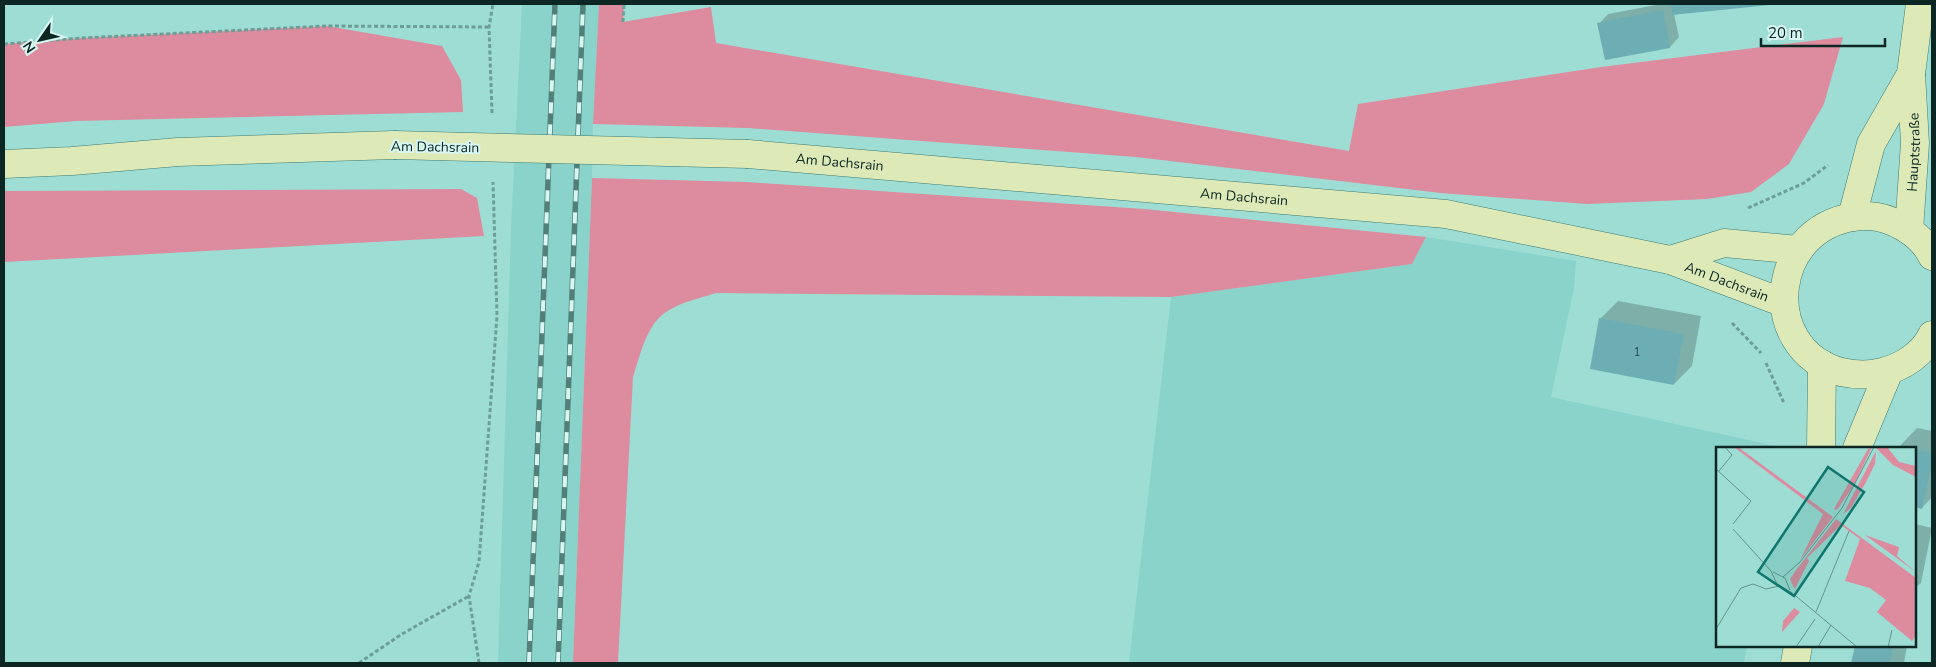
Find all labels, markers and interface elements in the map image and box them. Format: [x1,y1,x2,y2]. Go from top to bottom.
north arrow [15,15,65,65]
scale bar [1761,15,1885,47]
text: 20 m [1768,23,1803,43]
text: N [19,37,40,57]
street label: Hauptstraße [1902,112,1925,192]
street label: Am Dachsrain [391,137,479,157]
street label: Am Dachsrain [795,149,885,175]
street label: Am Dachsrain [1199,183,1289,210]
street label: Am Dachsrain [1682,257,1772,306]
house number: 1 [1634,345,1640,360]
inset map [1716,447,1916,647]

